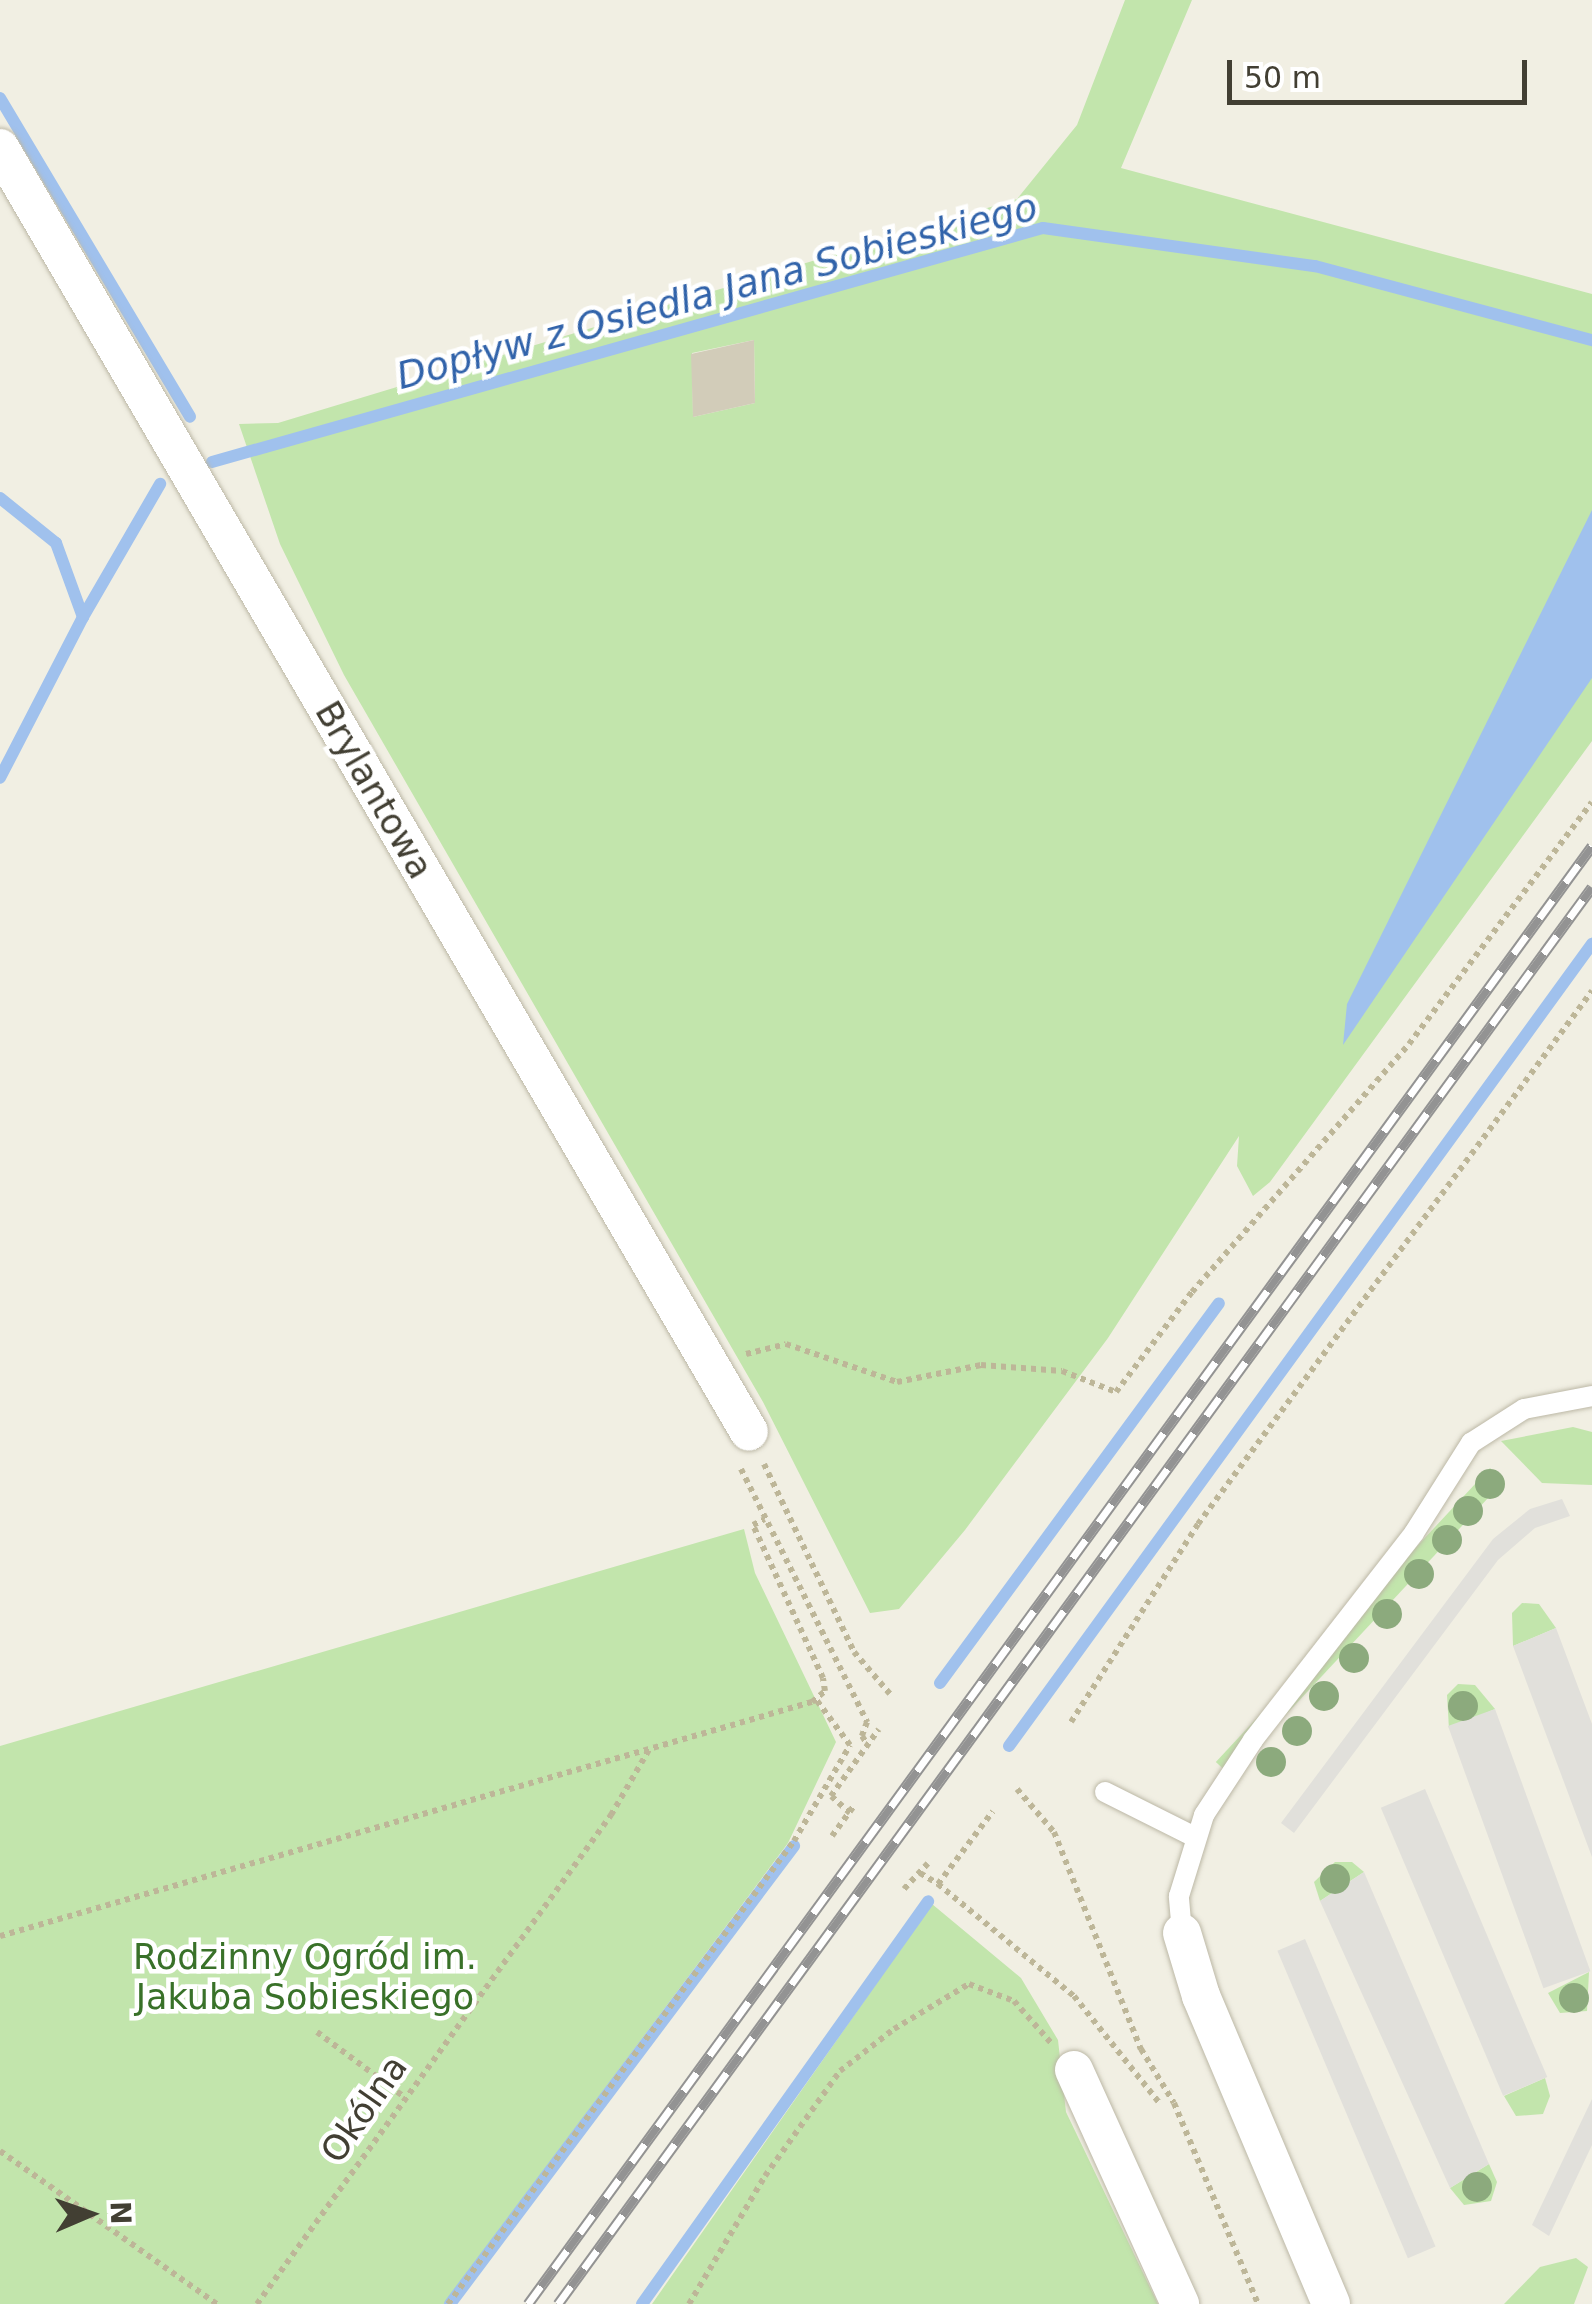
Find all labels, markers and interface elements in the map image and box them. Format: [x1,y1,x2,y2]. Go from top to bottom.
scale bar [1232,40,1532,102]
text: 50 m [1244,60,1321,95]
water label: Dopływ z Osiedla Jana Sobieskiego [392,184,1042,400]
street label: Brylantowa [306,694,442,886]
park label: Rodzinny Ogród im. Jakuba Sobieskiego [133,1936,477,2018]
street label: Okólna [312,2047,416,2171]
north arrow [40,2164,140,2264]
text: N [104,2201,137,2225]

